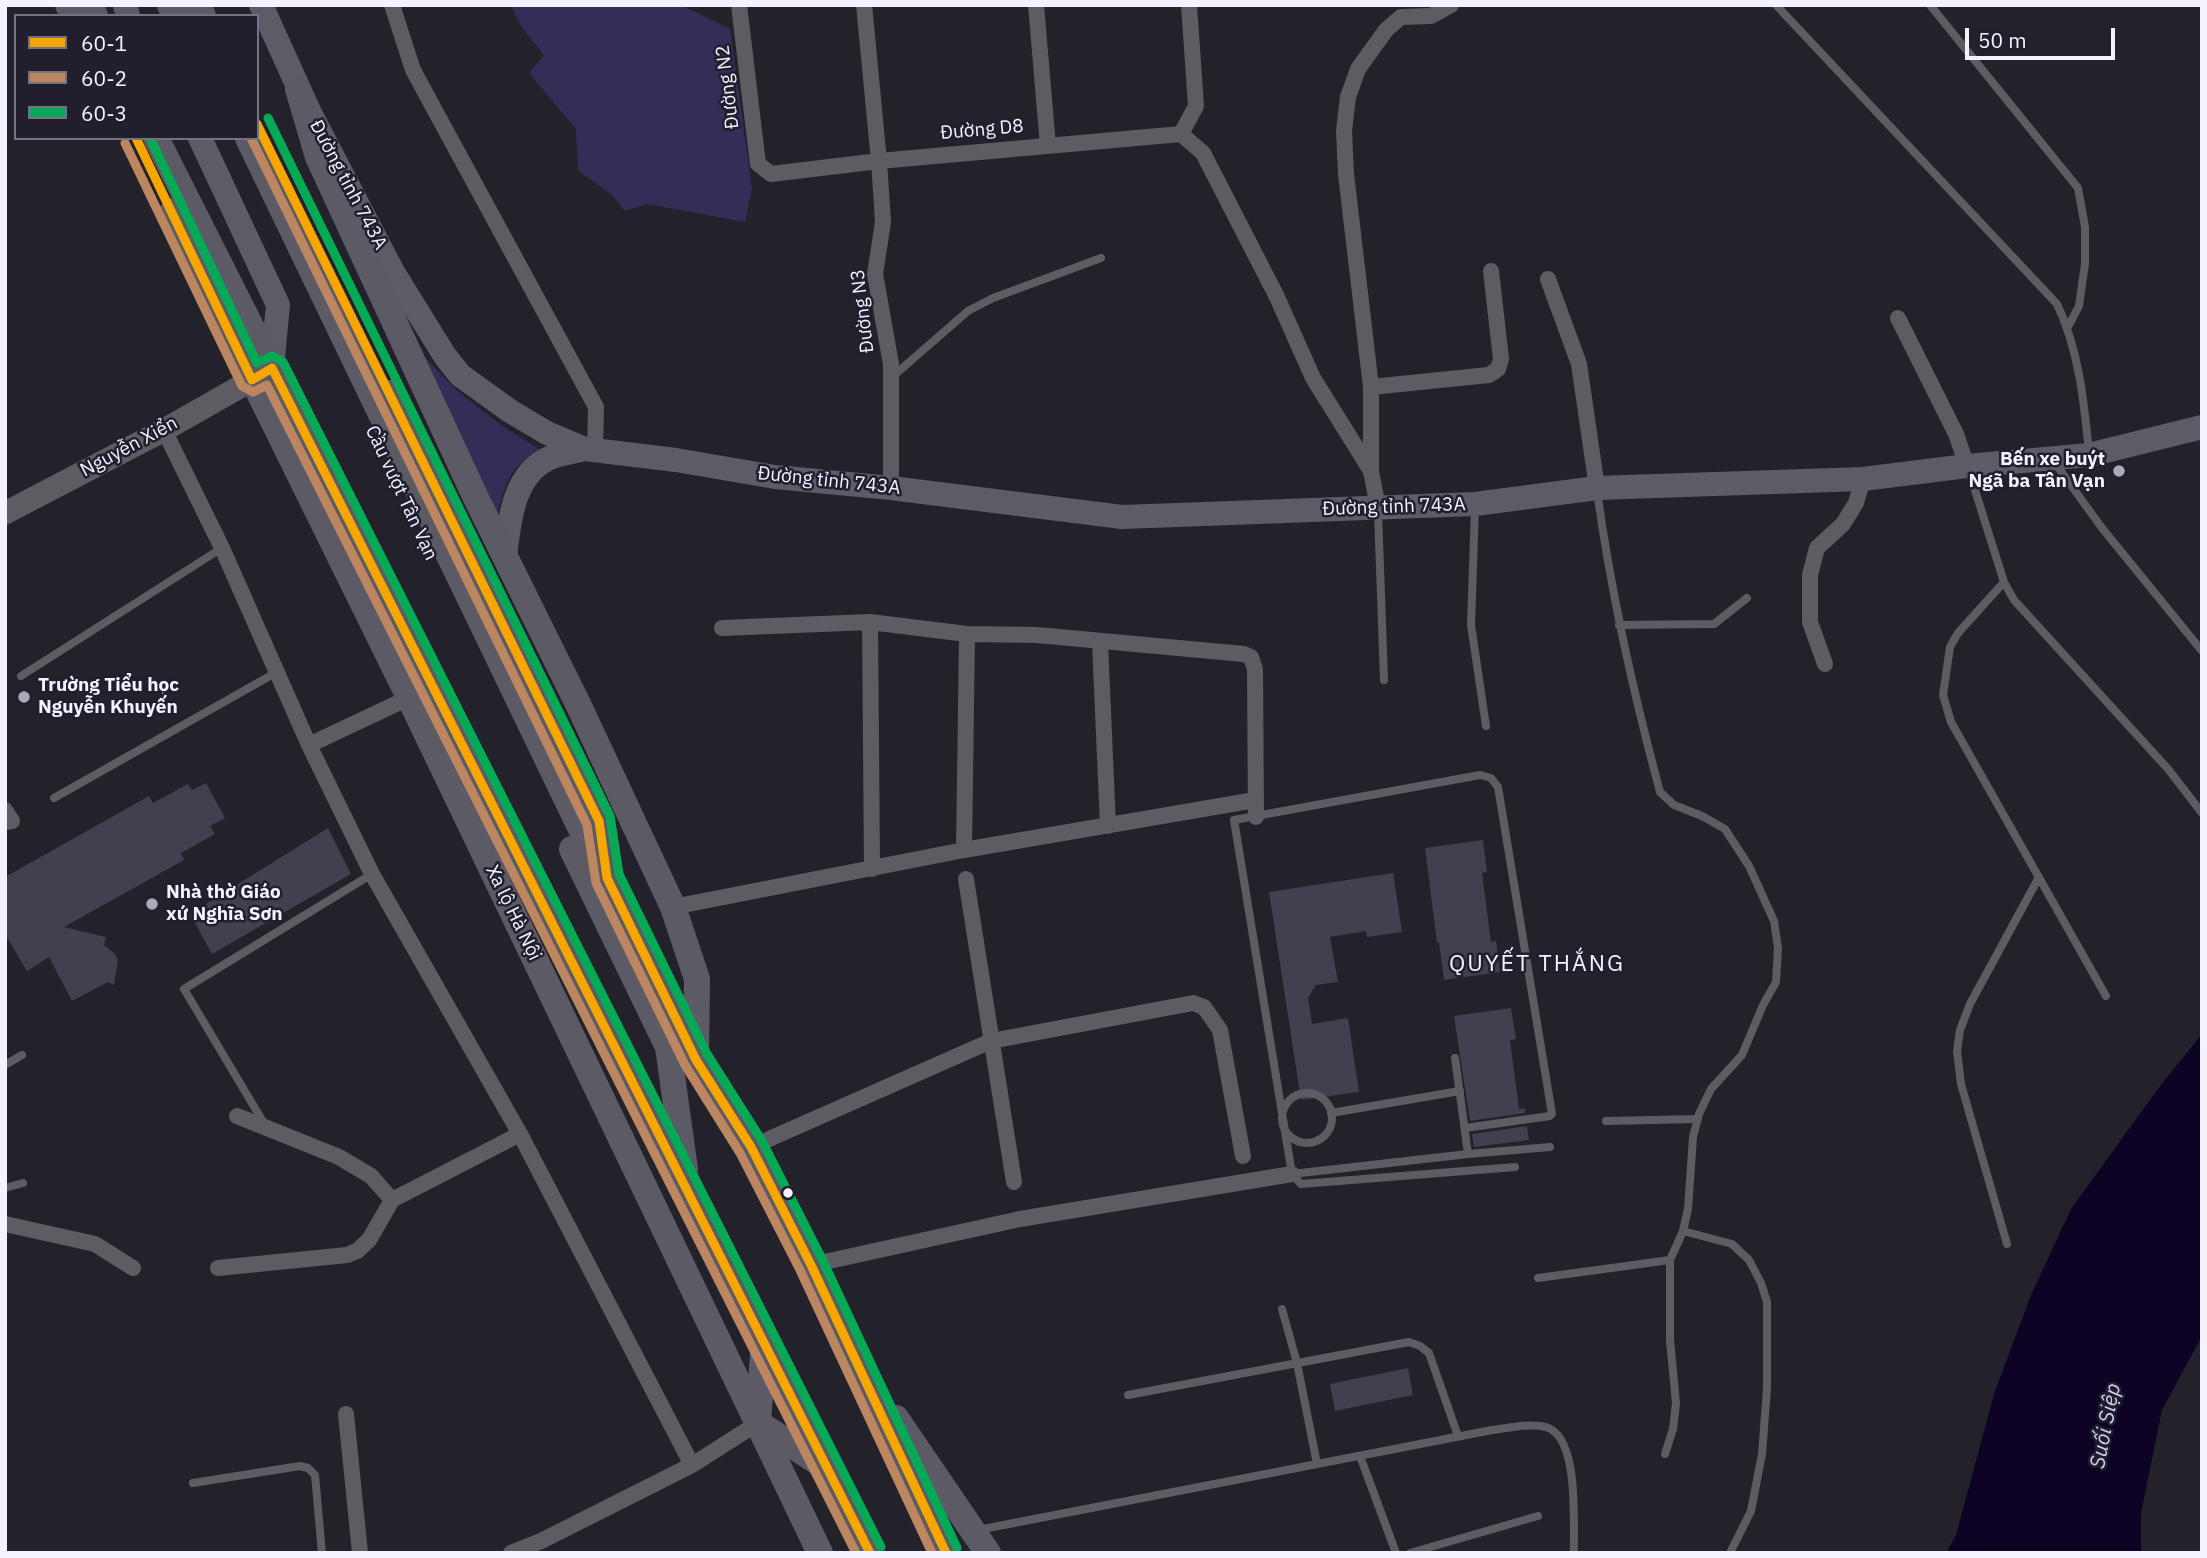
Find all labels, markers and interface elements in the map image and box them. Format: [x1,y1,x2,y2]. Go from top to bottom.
legend [14,14,259,140]
scale bar [1969,14,2120,58]
text: 50 m [1978,26,2027,54]
text: 60-1 [81,29,127,57]
street label: Đường N2 [712,44,744,130]
text: 60-2 [81,64,127,92]
text: 60-3 [81,99,127,127]
street label: Đường D8 [939,115,1025,145]
street label: Đường tỉnh 743A [304,116,392,254]
street label: Đường N3 [847,268,879,354]
street label: Nguyễn Xiển [76,412,182,482]
street label: Cầu vượt Tân Vạn [360,422,442,564]
place label: Bến xe buýt Ngã ba Tân Vạn [1969,449,2105,493]
street label: Đường tỉnh 743A [756,462,902,500]
marker: Bến xe buýt Ngã ba Tân Vạn [2111,463,2127,479]
street label: Đường tỉnh 743A [1322,493,1466,521]
place label: Trường Tiểu học Nguyễn Khuyến [38,675,179,719]
marker: Trường Tiểu học Nguyễn Khuyến [16,689,32,705]
street label: Xa lộ Hà Nội [480,862,546,964]
place label: Nhà thờ Giáo xứ Nghĩa Sơn [166,882,283,926]
marker: Nhà thờ Giáo xứ Nghĩa Sơn [144,896,160,912]
district label: QUYẾT THẮNG [1450,950,1624,978]
unlabelled marker [781,1186,795,1200]
water label: Suối Siệp [2085,1381,2127,1471]

